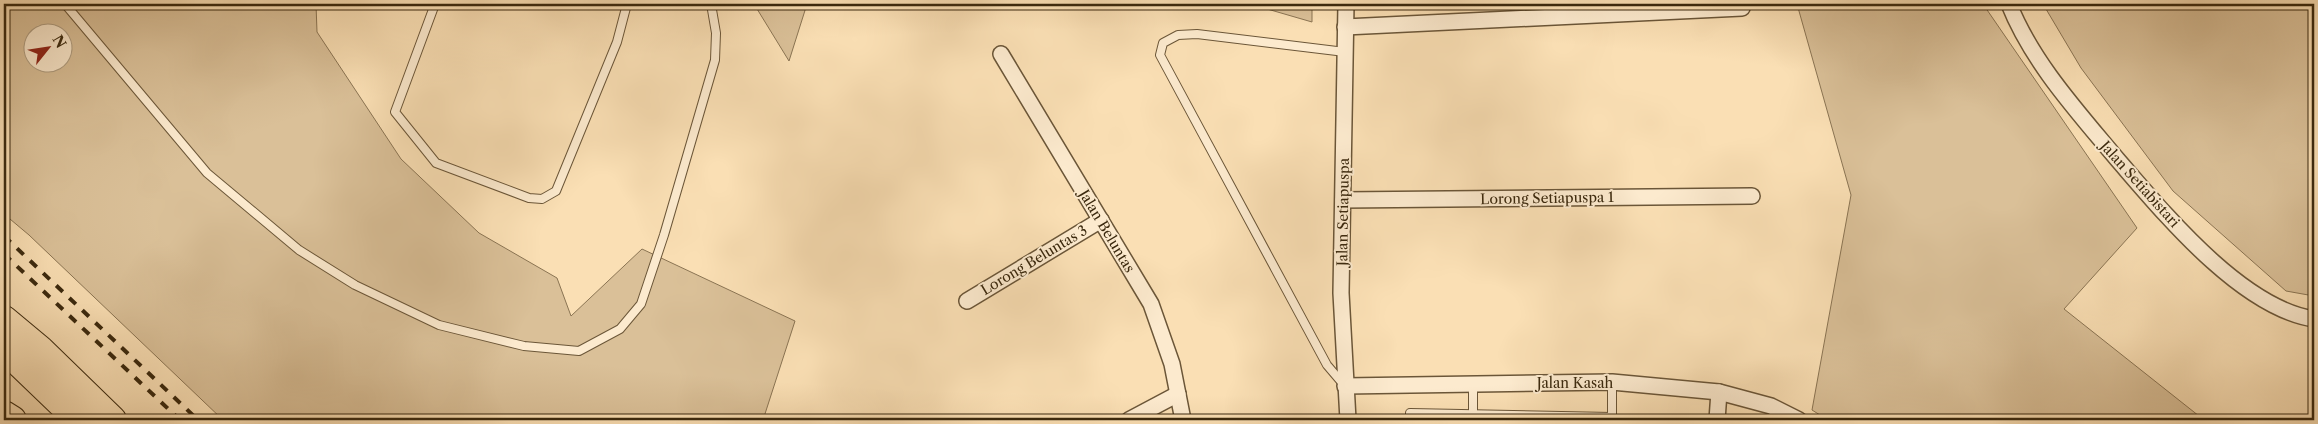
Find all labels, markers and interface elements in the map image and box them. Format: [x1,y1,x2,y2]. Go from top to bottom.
north arrow [22,22,72,72]
text: N [48,32,70,51]
street label: Jalan Setiabistari [2095,136,2184,231]
street label: Jalan Setiapuspa [1333,157,1353,268]
street label: Jalan Beluntas [1074,184,1139,276]
street label: Lorong Setiapuspa 1 [1480,188,1614,208]
street label: Lorong Beluntas 3 [978,221,1090,299]
street label: Jalan Kasah [1535,374,1614,392]

